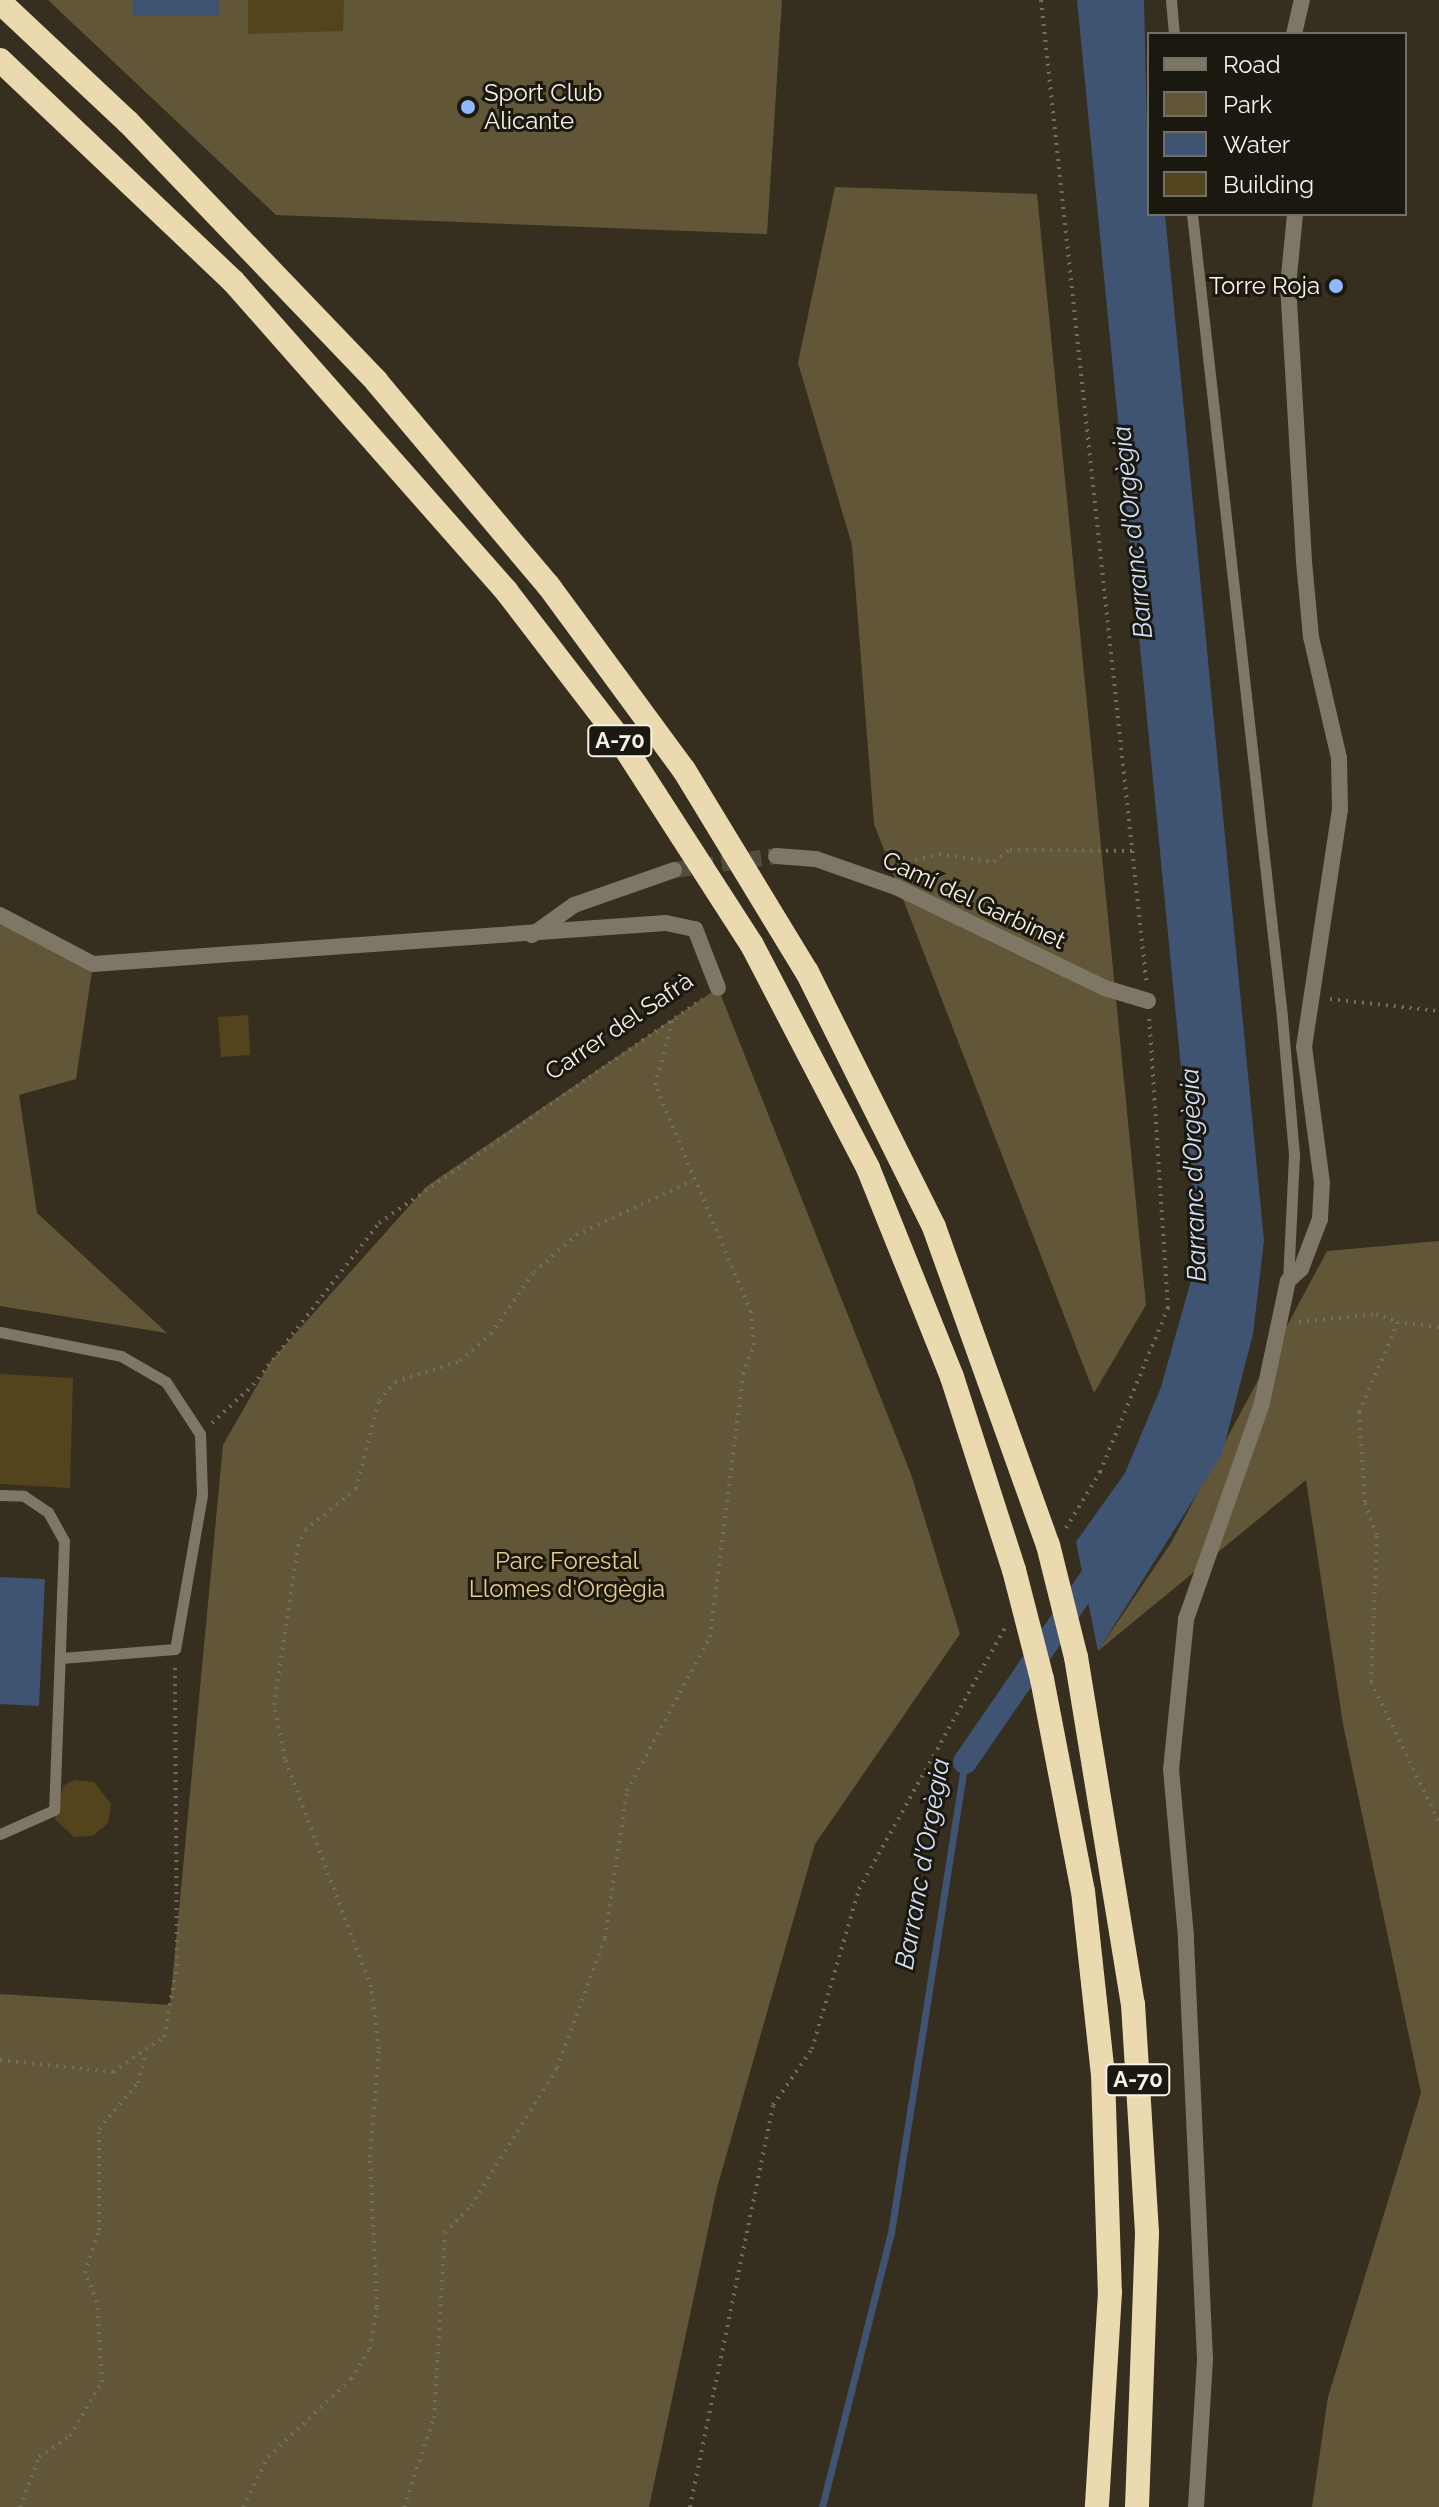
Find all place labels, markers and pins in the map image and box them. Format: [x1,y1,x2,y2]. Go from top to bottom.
place label: Sport Club Alicante [484,79,602,135]
marker: Sport Club Alicante [459,98,477,116]
place label: Torre Roja [1209,272,1320,300]
marker: Torre Roja [1327,277,1345,295]

